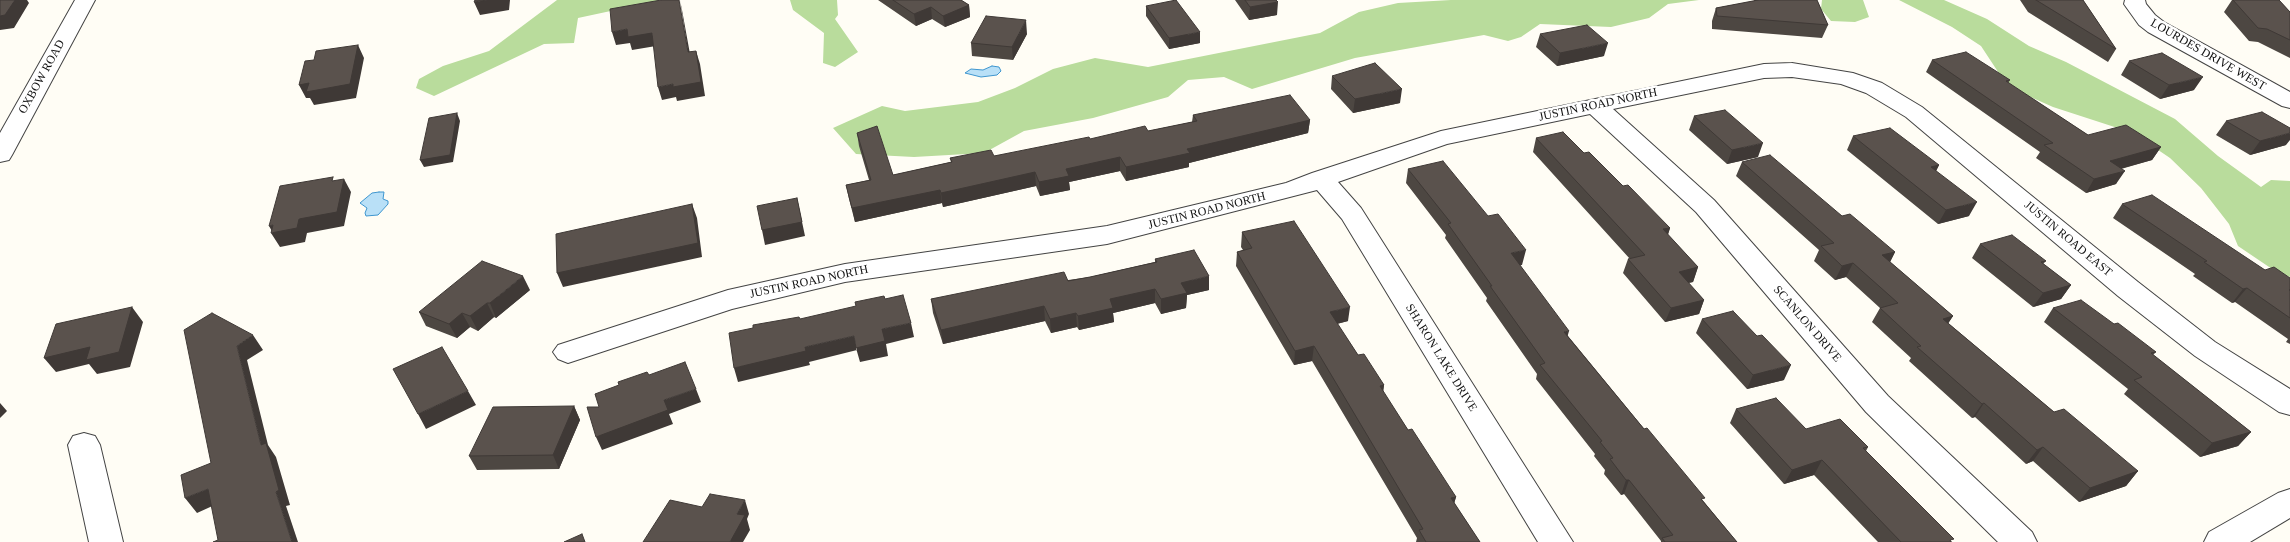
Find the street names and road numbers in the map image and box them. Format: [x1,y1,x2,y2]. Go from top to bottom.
street label: LOURDES DRIVE WEST [2148,16,2268,94]
street label: OXBOW ROAD [16,38,68,116]
street label: JUSTIN ROAD NORTH [1538,85,1658,125]
street label: JUSTIN ROAD NORTH [1147,189,1267,233]
street label: JUSTIN ROAD EAST [2021,198,2115,280]
street label: JUSTIN ROAD NORTH [749,262,869,302]
street label: SCANLON DRIVE [1770,283,1844,365]
street label: SHARON LAKE DRIVE [1402,302,1480,414]

